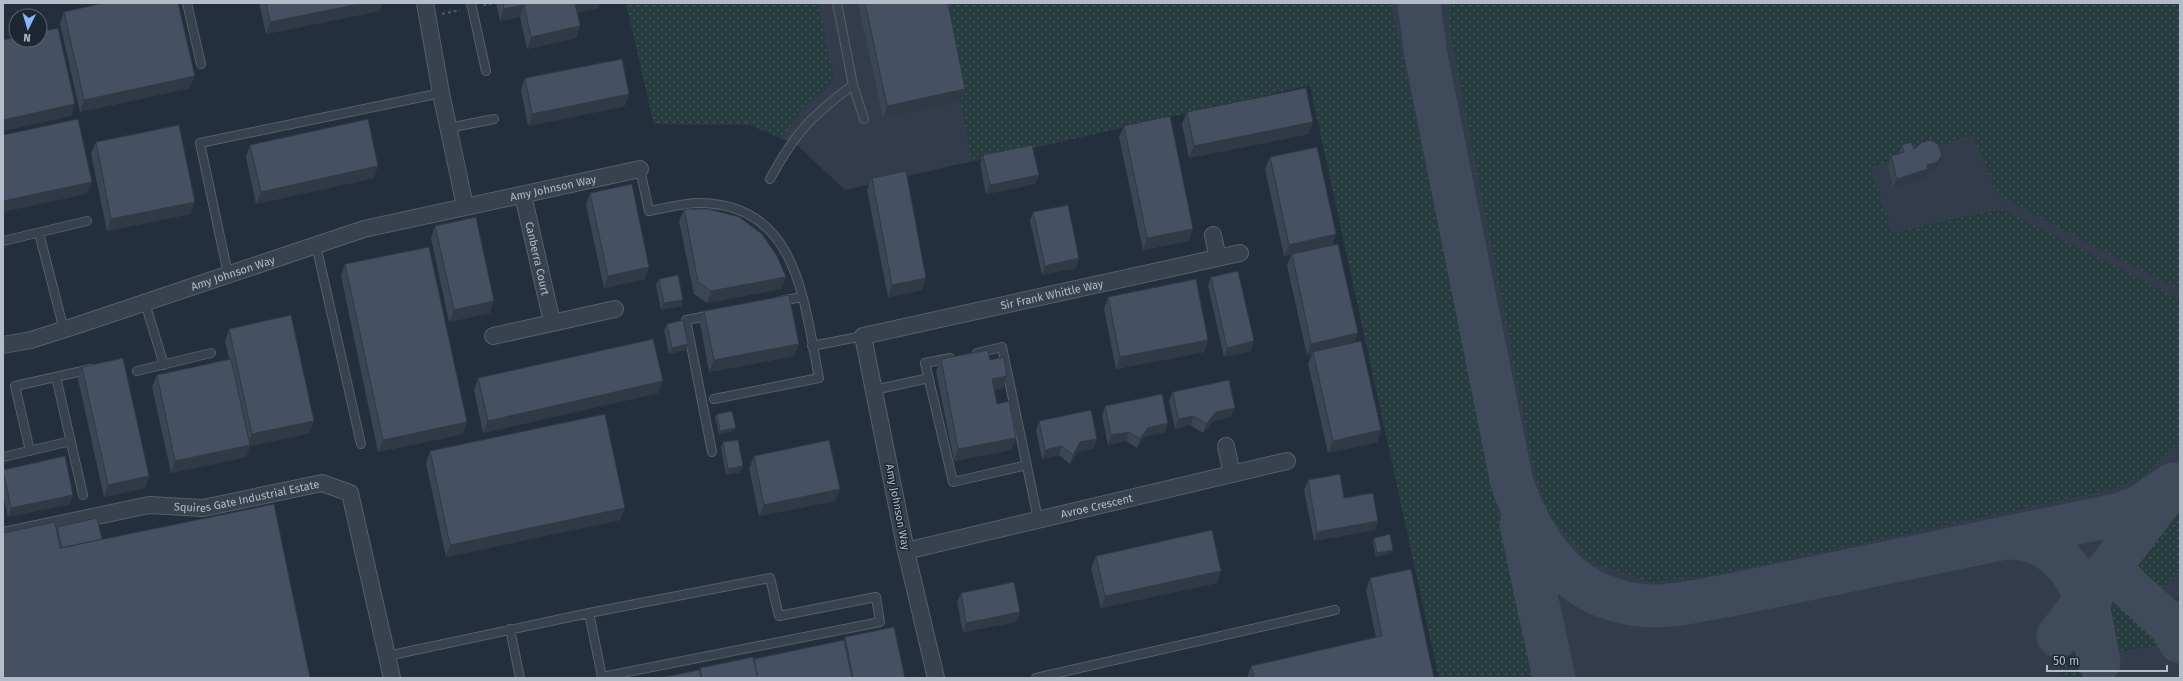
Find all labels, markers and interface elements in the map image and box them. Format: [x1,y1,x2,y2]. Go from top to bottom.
north arrow [8,8,48,48]
text: N [23,31,31,44]
street label: Amy Johnson Way [509,173,598,204]
street label: Canberra Court [522,220,552,297]
street label: Amy Johnson Way [189,253,277,294]
street label: Sir Frank Whittle Way [999,277,1105,313]
street label: Amy Johnson Way [883,463,912,552]
street label: Squires Gate Industrial Estate [173,478,320,515]
street label: Avroe Crescent [1060,492,1134,521]
scale bar [2047,647,2167,673]
text: 50 m [2053,654,2079,668]

